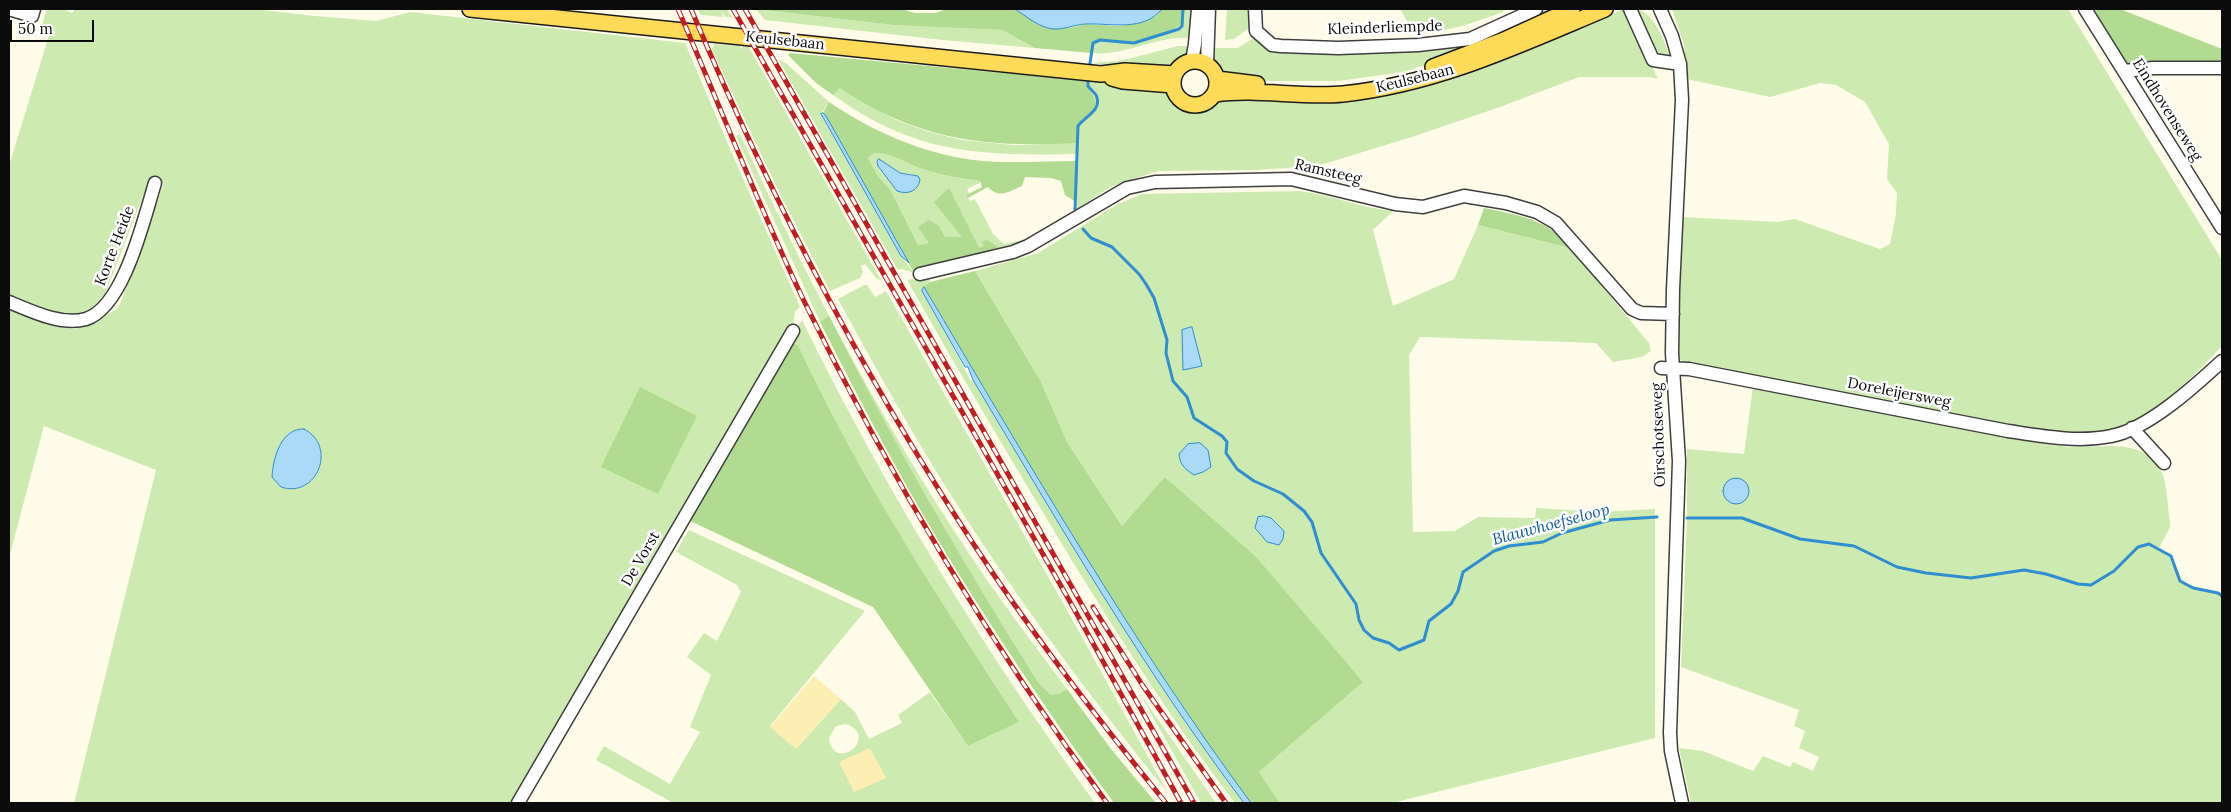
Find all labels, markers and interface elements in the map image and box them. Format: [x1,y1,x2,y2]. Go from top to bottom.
scale bar [12,10,96,42]
street label: Kleinderliempde [1327,17,1443,39]
text: 50 m [18,19,53,38]
street label: Keulsebaan [744,28,826,54]
street label: Eindhovenseweg [2128,55,2206,165]
street label: Keulsebaan [1374,61,1456,97]
street label: Ramsteeg [1293,156,1363,188]
street label: Korte Heide [92,204,138,288]
street label: Doreleijersweg [1846,374,1952,412]
street label: Oirschotseweg [1648,383,1670,487]
water label: Blauwhoefseloop [1490,500,1612,550]
street label: De Vorst [618,528,664,590]

